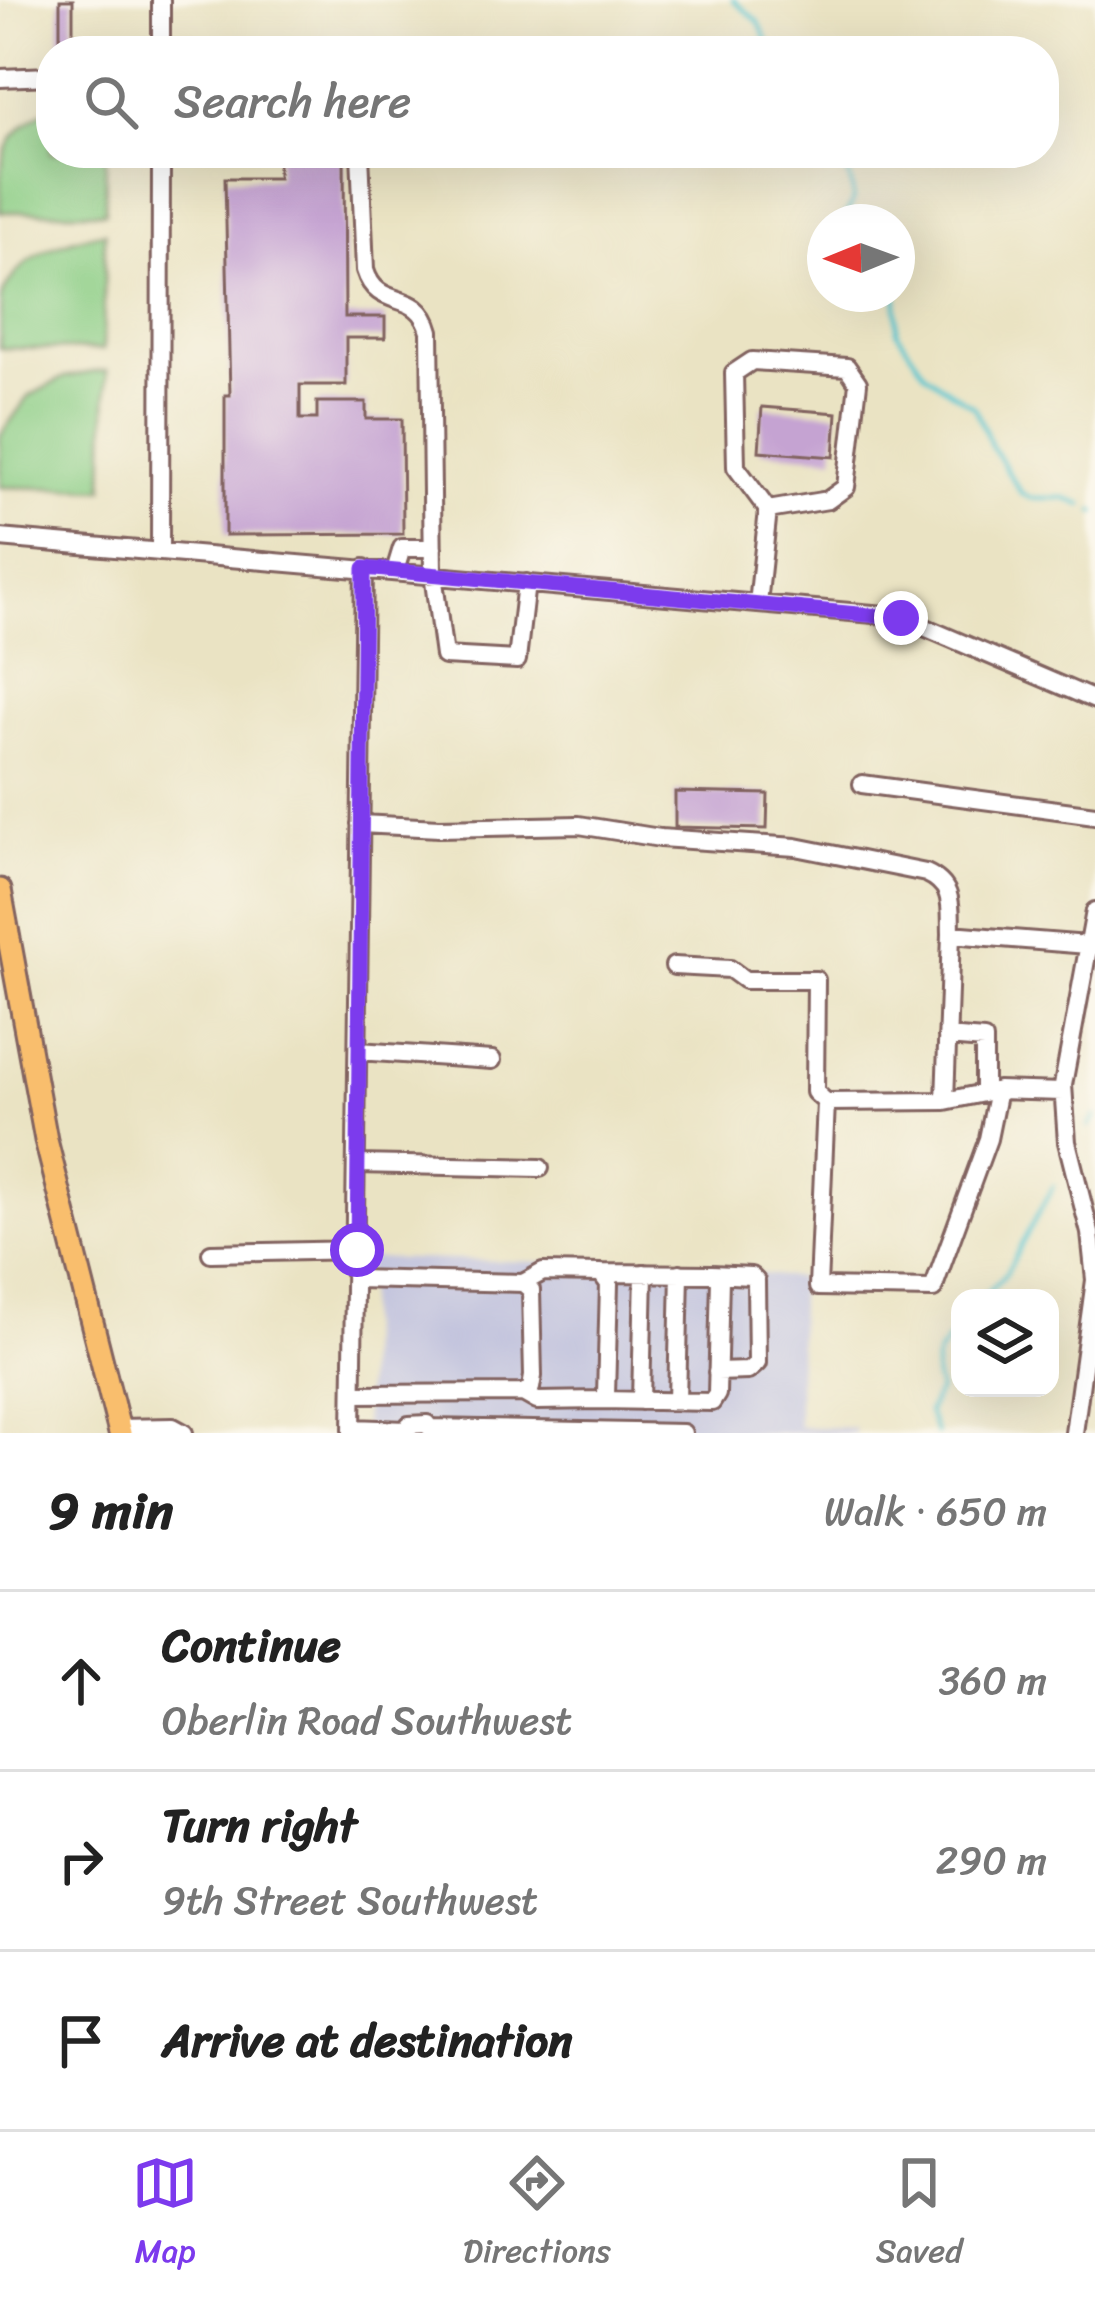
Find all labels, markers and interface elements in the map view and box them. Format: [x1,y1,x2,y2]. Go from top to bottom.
search box [36,36,1059,168]
text: Search here [174,62,411,142]
icon: search [78,69,144,135]
north arrow [807,204,915,312]
route end [874,591,928,645]
route start [330,1223,384,1277]
map controls [951,1289,1059,1397]
button: layers [951,1289,1059,1397]
text: 9 min [48,1466,173,1556]
text: Walk · 650 m [824,1477,1047,1546]
text: Continue [162,1606,341,1686]
text: 360 m [939,1646,1047,1715]
icon: ahead [48,1648,114,1714]
text: Oberlin Road Southwest [162,1686,572,1755]
text: Turn right [162,1786,357,1866]
text: 290 m [936,1826,1047,1895]
icon: right [48,1828,114,1894]
text: 9th Street Southwest [162,1866,538,1935]
text: Arrive at destination [162,2001,572,2081]
icon: arrive [48,2008,114,2074]
tab: Map [132,2150,198,2280]
tab: Directions [463,2150,611,2280]
tab: Saved [876,2150,963,2280]

